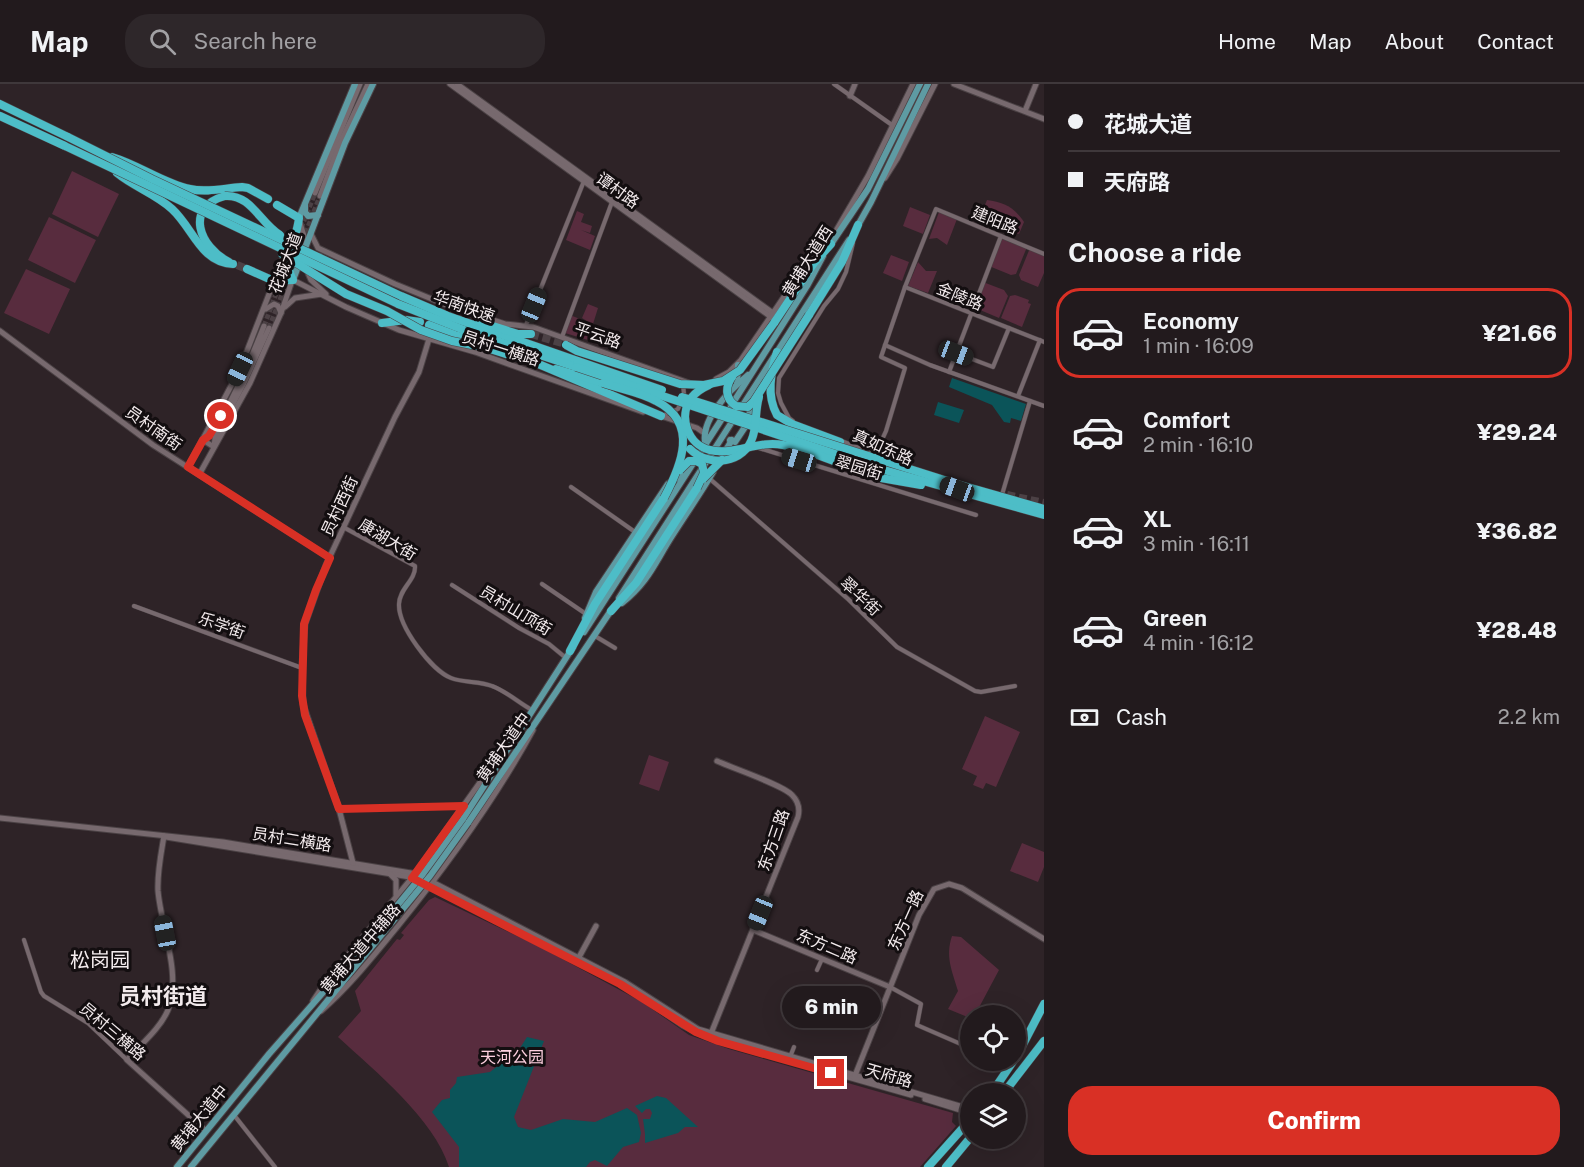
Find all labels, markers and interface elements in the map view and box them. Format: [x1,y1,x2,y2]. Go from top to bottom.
search box [125,14,545,68]
text: Map [30,25,89,58]
icon: search [146,25,179,58]
text: Search here [194,28,317,54]
text: Home [1218,29,1276,54]
text: Map [1309,29,1352,54]
text: About [1385,29,1444,54]
text: Contact [1477,29,1554,54]
text: 花城大道 [1104,111,1192,137]
street label: 谭村路 [593,169,643,212]
text: 天府路 [1104,169,1170,195]
street label: 建阳路 [969,203,1021,238]
street label: 黄埔大道西 [778,222,837,300]
street label: 花城大道 [265,230,306,296]
text: Choose a ride [1068,236,1242,268]
street label: 金陵路 [934,279,986,314]
car [519,285,549,325]
street label: 华南快速 [431,287,497,326]
icon: car [1071,306,1125,360]
text: Economy [1143,308,1239,334]
street label: 平云路 [572,319,624,352]
text: ¥21.66 [1482,320,1557,346]
street label: 员村一横路 [460,327,542,370]
text: 1 min · 16:09 [1143,334,1254,358]
car [936,338,976,368]
car [224,349,256,389]
street label: 员村南街 [122,402,185,455]
route start [207,402,234,429]
icon: car [1071,405,1125,459]
text: Comfort [1143,407,1230,433]
text: ¥29.24 [1477,419,1557,445]
street label: 真如东路 [850,426,916,469]
text: 2 min · 16:10 [1143,433,1253,457]
car [779,446,819,474]
street label: 翠园街 [833,451,885,484]
street label: 员村西街 [317,473,362,539]
car [937,474,977,504]
icon: car [1071,504,1125,558]
text: XL [1143,506,1171,532]
street label: 康湖大街 [355,515,420,564]
text: ¥36.82 [1476,518,1557,544]
text: 3 min · 16:11 [1143,532,1250,556]
street label: 翠华街 [837,573,885,620]
street label: 员村山顶街 [477,582,555,639]
icon: car [1071,603,1125,657]
text: Green [1143,605,1207,631]
street label: 乐学街 [196,608,248,643]
text: ¥28.48 [1477,617,1557,643]
text: 4 min · 16:12 [1143,631,1254,655]
icon: cash [1068,701,1101,734]
text: Cash [1116,704,1167,730]
text: 2.2 km [1498,705,1560,729]
street label: 黄埔大道中 [473,709,534,786]
street label: 东方三路 [754,807,793,874]
street label: 员村二横路 [251,824,333,855]
street label: 东方一路 [884,887,927,953]
car [745,893,775,933]
street label: 黄埔大道中辅路 [316,900,404,997]
car [153,914,177,952]
street label: 东方二路 [794,925,860,968]
district label: 松岗园 [70,948,130,972]
district label: 员村街道 [119,983,207,1009]
callout: 6 min [782,986,880,1028]
text: 6 min [805,995,858,1019]
street label: 员村三横路 [76,998,149,1064]
map controls [960,1005,1026,1149]
button: locate [960,1005,1026,1071]
park label: 天河公园 [480,1048,544,1067]
route end [817,1059,844,1086]
street label: 天府路 [863,1060,915,1091]
street label: 黄埔大道中 [167,1081,232,1155]
button: layers [960,1083,1026,1149]
button: Confirm [1068,1086,1560,1155]

